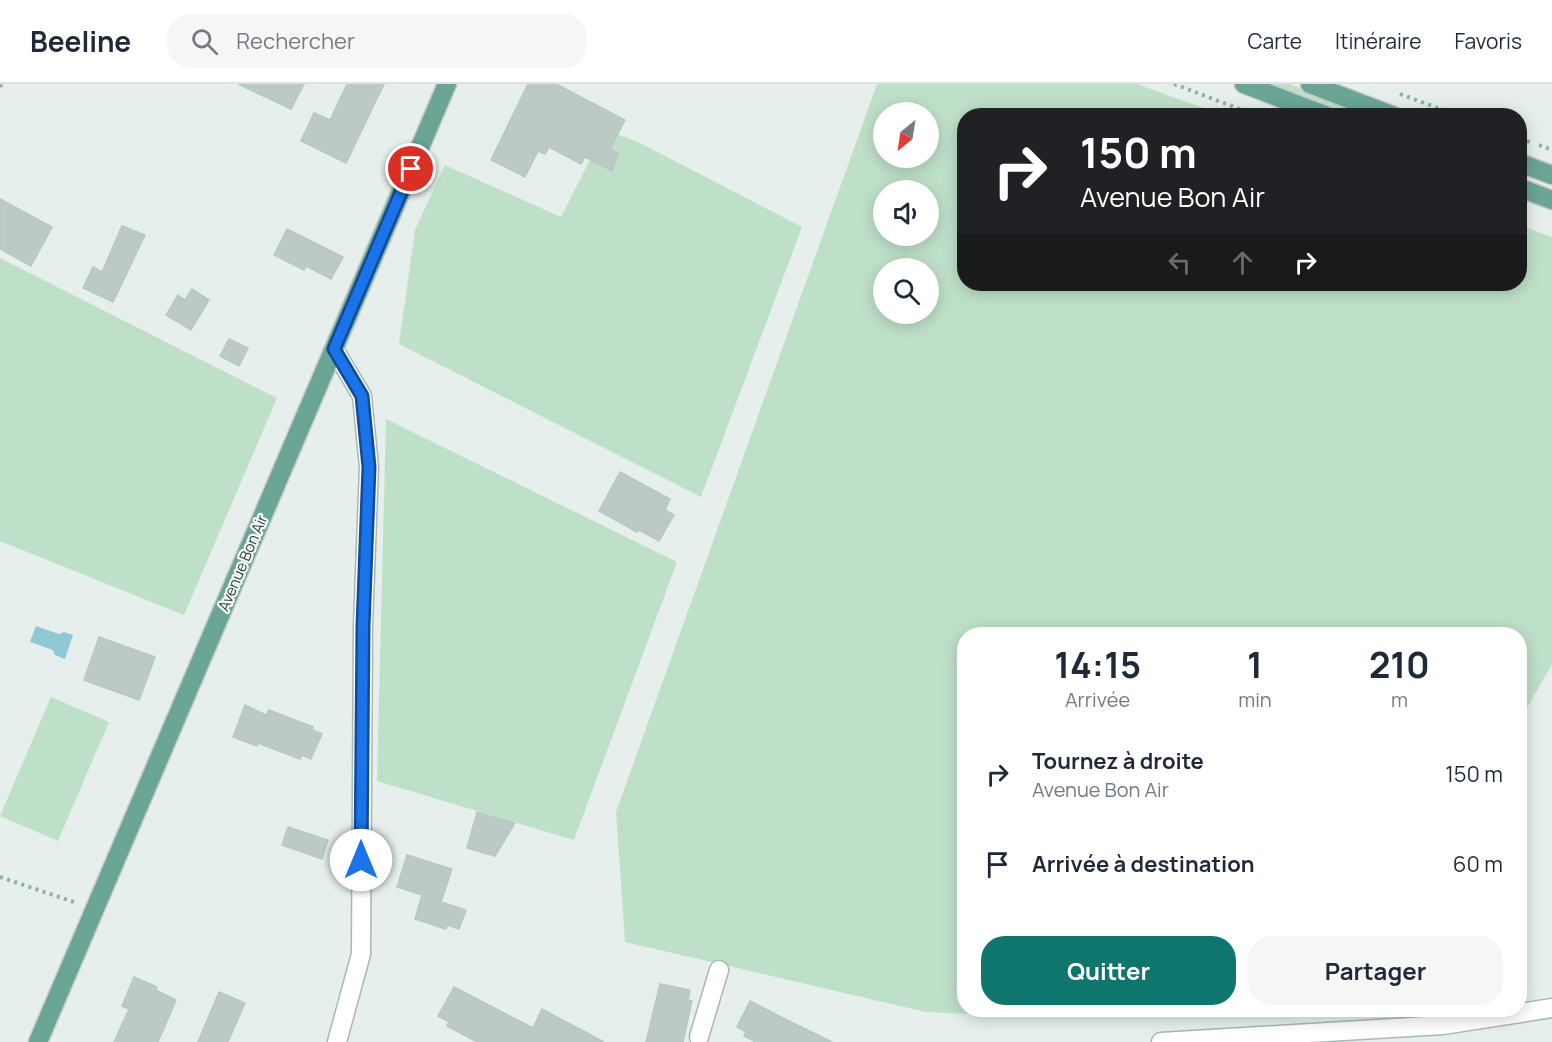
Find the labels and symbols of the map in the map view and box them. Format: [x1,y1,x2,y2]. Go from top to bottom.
north arrow [873,102,939,168]
pin [385,143,436,194]
street label: Avenue Bon Air [213,511,273,614]
position arrow [329,828,393,892]

